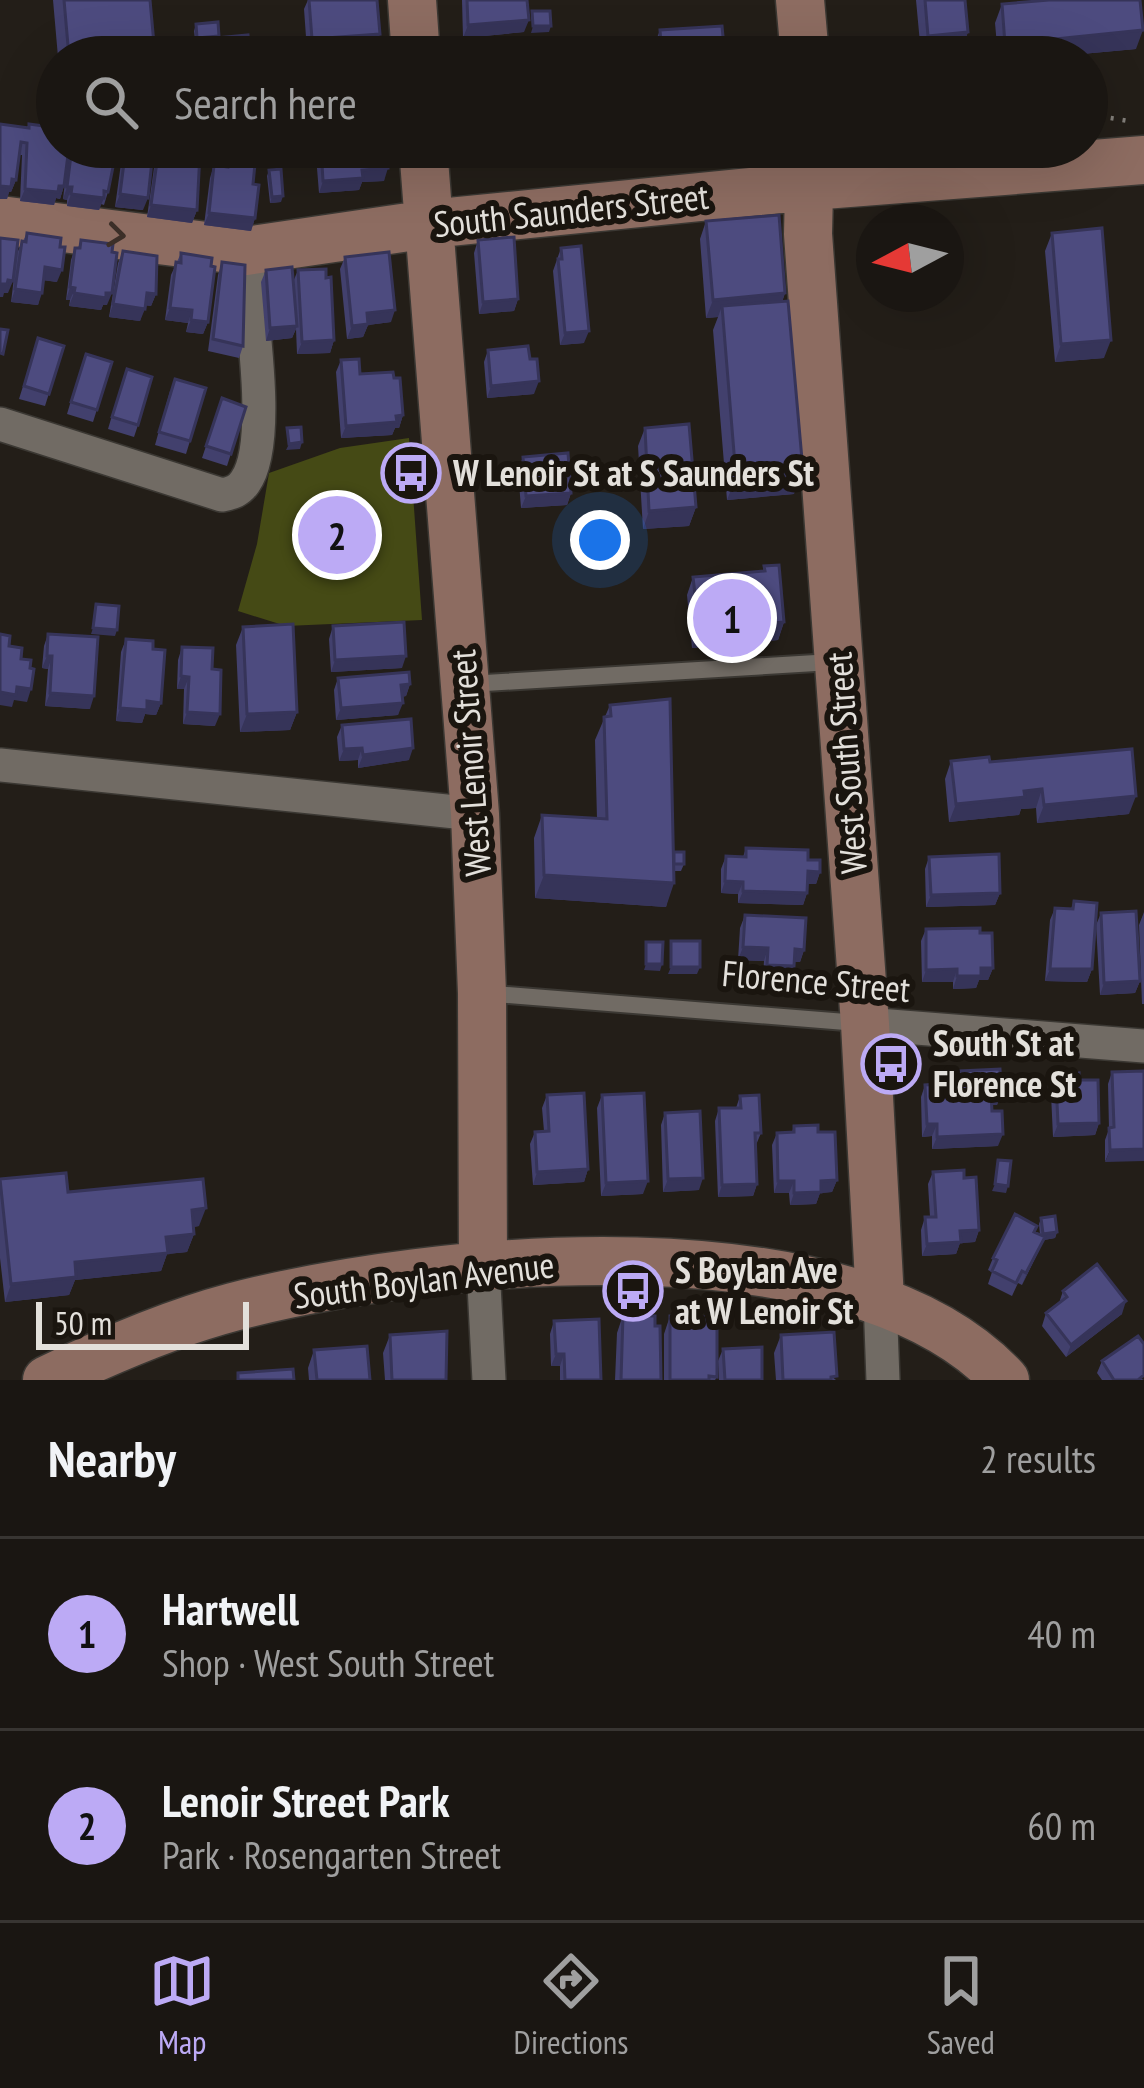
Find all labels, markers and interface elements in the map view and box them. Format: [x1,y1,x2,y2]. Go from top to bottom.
search box [36,36,1108,168]
icon: search [78,69,144,135]
text: Search here [174,73,357,131]
street label: South Saunders Street [431,172,711,247]
north arrow [856,204,964,312]
one-way arrow [106,221,126,247]
bus stop icon: W Lenoir St at S Saunders St [380,442,442,504]
place label: W Lenoir St at S Saunders St [452,449,815,496]
pin: 2 [298,490,376,580]
your location [570,510,630,570]
pin: 1 [693,573,771,663]
street label: West Lenoir Street [438,648,501,878]
street label: West South Street [814,651,877,875]
street label: Florence Street [720,949,912,1012]
place label: South St at Florence St [933,1019,1077,1107]
bus stop icon: South St at Florence St [860,1033,922,1095]
street label: South Boylan Avenue [291,1240,557,1319]
place label: S Boylan Ave at W Lenoir St [675,1246,854,1334]
bus stop icon: S Boylan Ave at W Lenoir St [602,1260,664,1322]
scale bar [36,1296,249,1349]
text: 50 m [54,1301,112,1344]
text: Nearby [48,1425,176,1491]
text: 2 results [980,1433,1096,1484]
text: Hartwell [162,1579,299,1637]
text: 1 [78,1608,96,1659]
text: 40 m [1027,1608,1096,1659]
text: Shop · West South Street [162,1637,494,1688]
text: Lenoir Street Park [162,1771,450,1829]
text: 2 [78,1800,96,1851]
text: 60 m [1027,1800,1096,1851]
text: Park · Rosengarten Street [162,1829,501,1880]
tab: Map [149,1948,215,2063]
tab: Directions [514,1948,628,2063]
tab: Saved [927,1948,995,2063]

